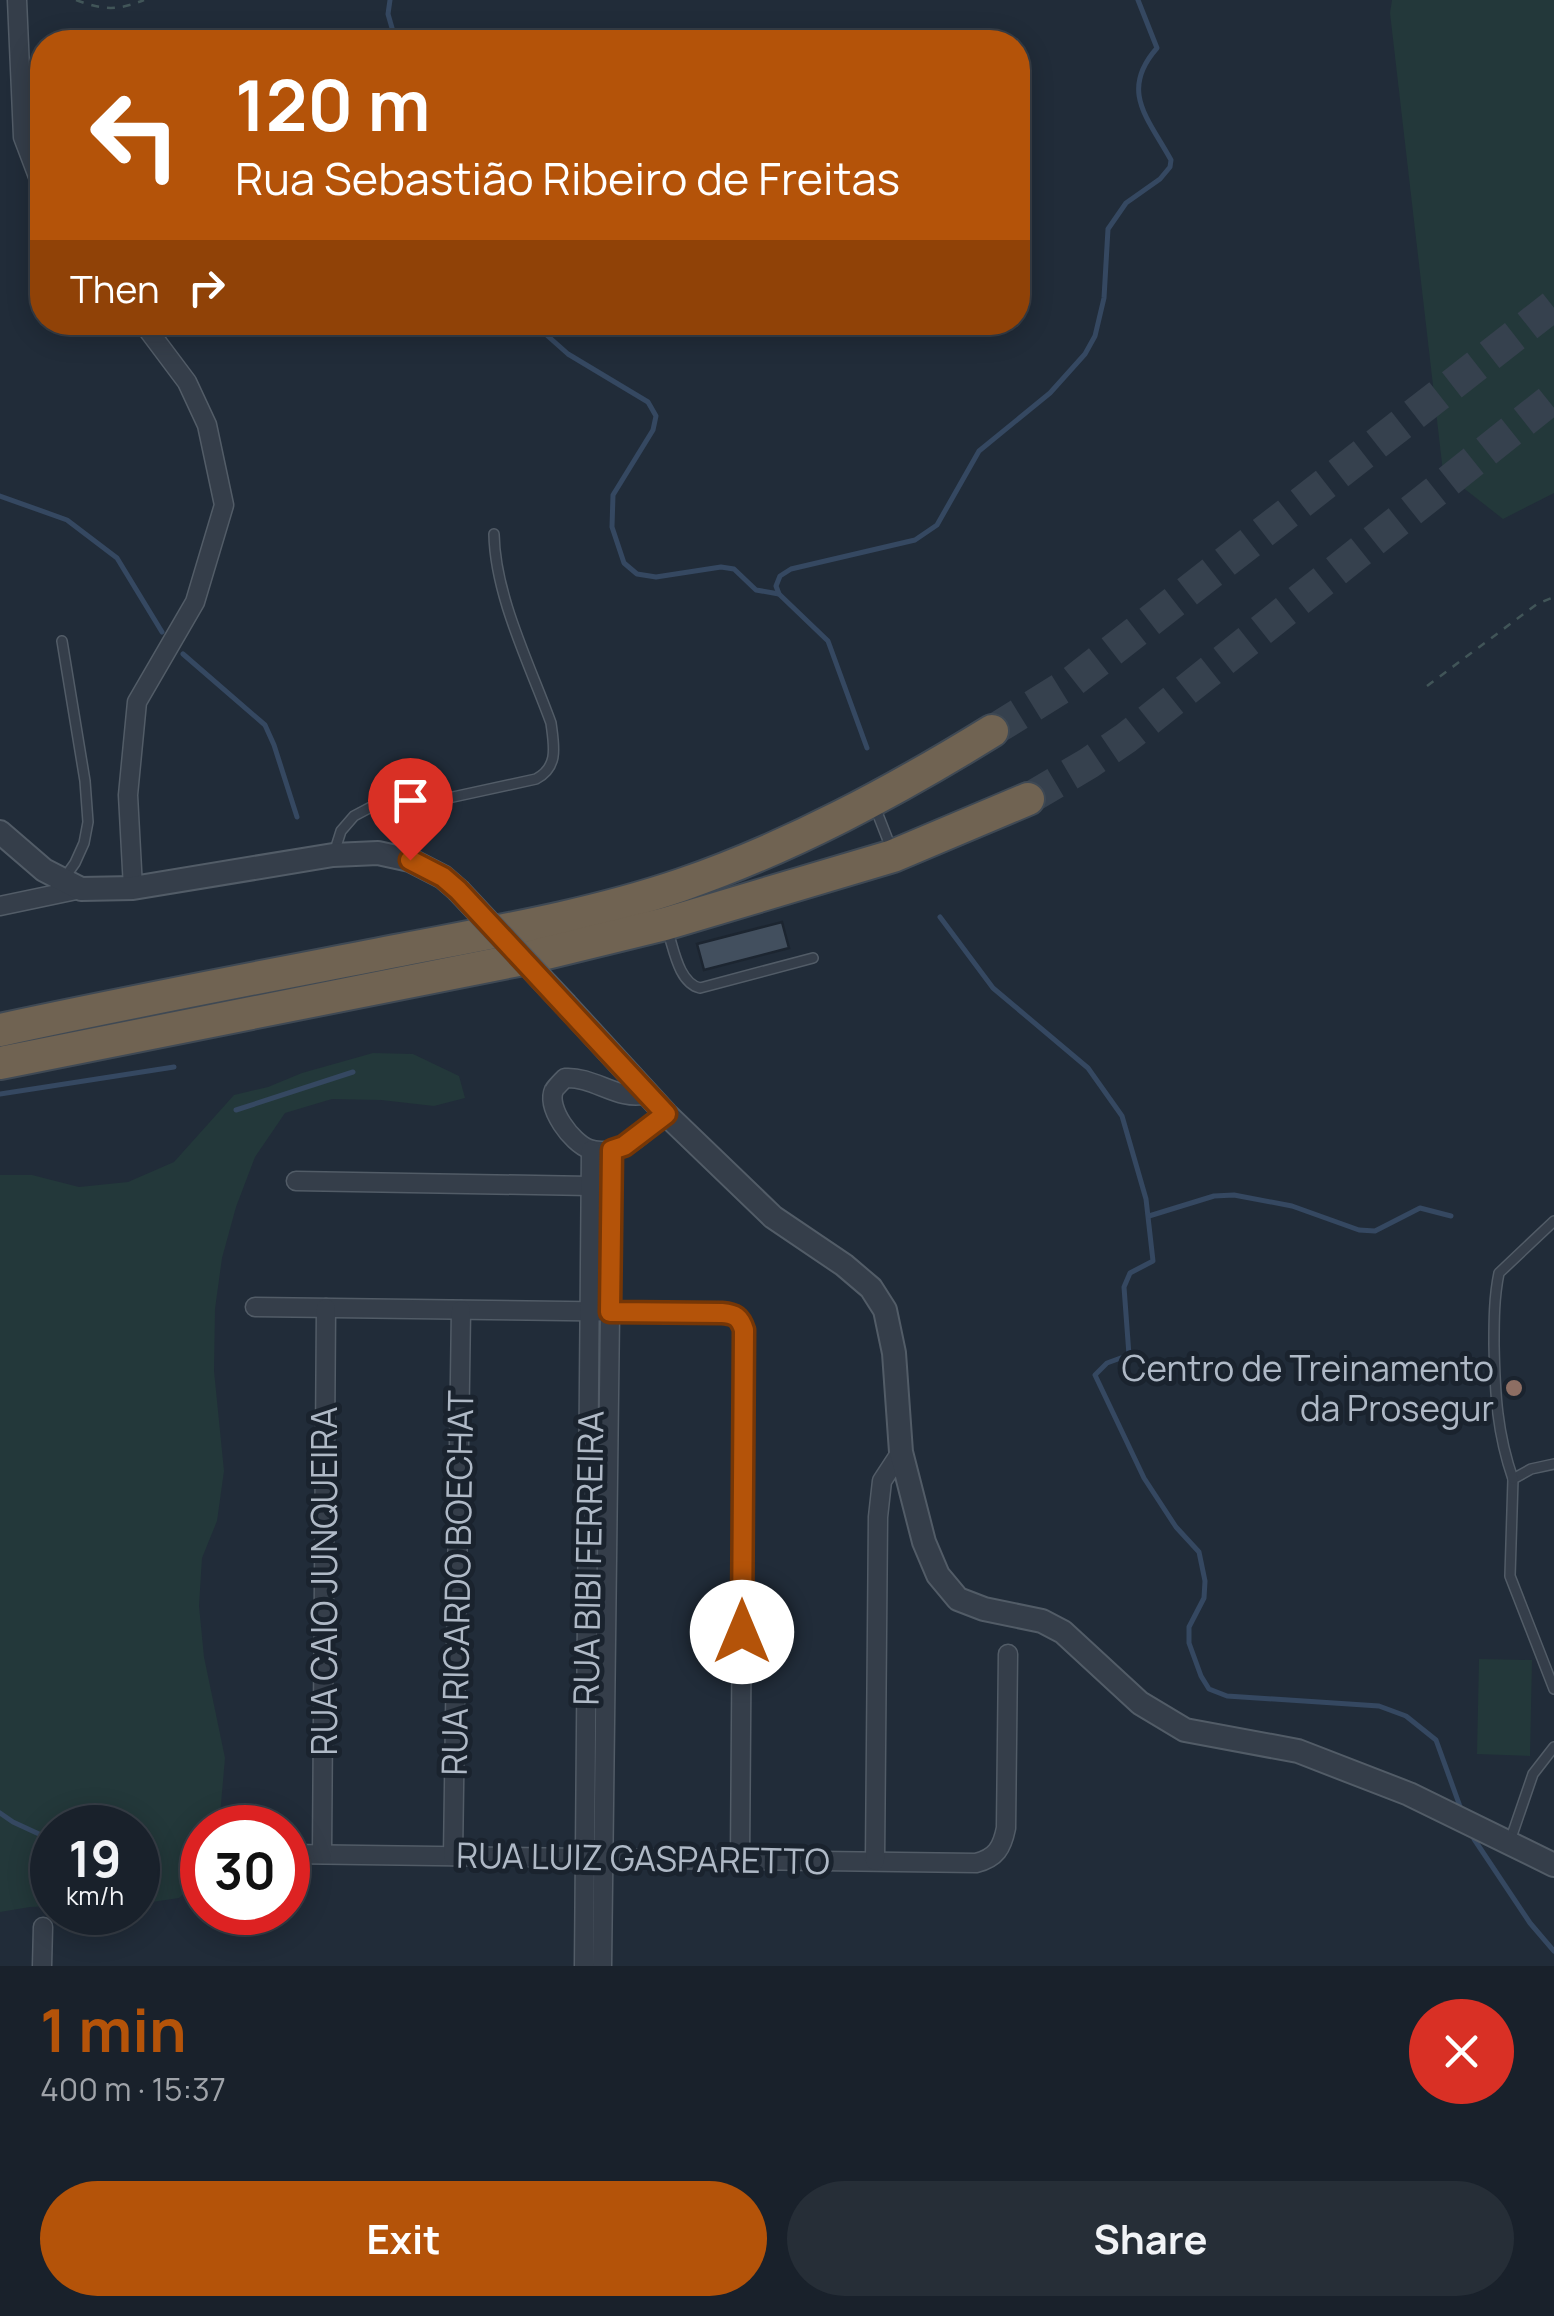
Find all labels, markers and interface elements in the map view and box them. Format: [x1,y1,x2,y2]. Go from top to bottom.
text: 120 m [235,56,430,152]
icon: left [70,70,200,200]
text: Rua Sebastião Ribeiro de Freitas [235,147,900,209]
icon: right [179,260,234,315]
text: Then [70,262,159,314]
pin [368,758,453,861]
icon: arrive [383,773,438,828]
place label: Centro de Treinamento da Prosegur [1121,1344,1494,1432]
marker: Centro de Treinamento da Prosegur [1503,1377,1525,1399]
street label: RUA RICARDO BOECHAT [430,1390,484,1776]
street label: RUA CAIO JUNQUEIRA [300,1407,348,1755]
street label: RUA BIBI FERREIRA [561,1410,615,1706]
position arrow [690,1580,794,1684]
speed limit sign: 30 [180,1805,310,1935]
text: 19 [69,1824,121,1892]
street label: RUA LUIZ GASPARETTO [456,1831,830,1885]
text: km/h [66,1878,124,1913]
text: 1 min [40,1988,187,2070]
button: close [1409,1999,1514,2104]
text: 400 m · 15:37 [40,2067,226,2111]
button: Exit [40,2181,767,2296]
button: Share [787,2181,1514,2296]

